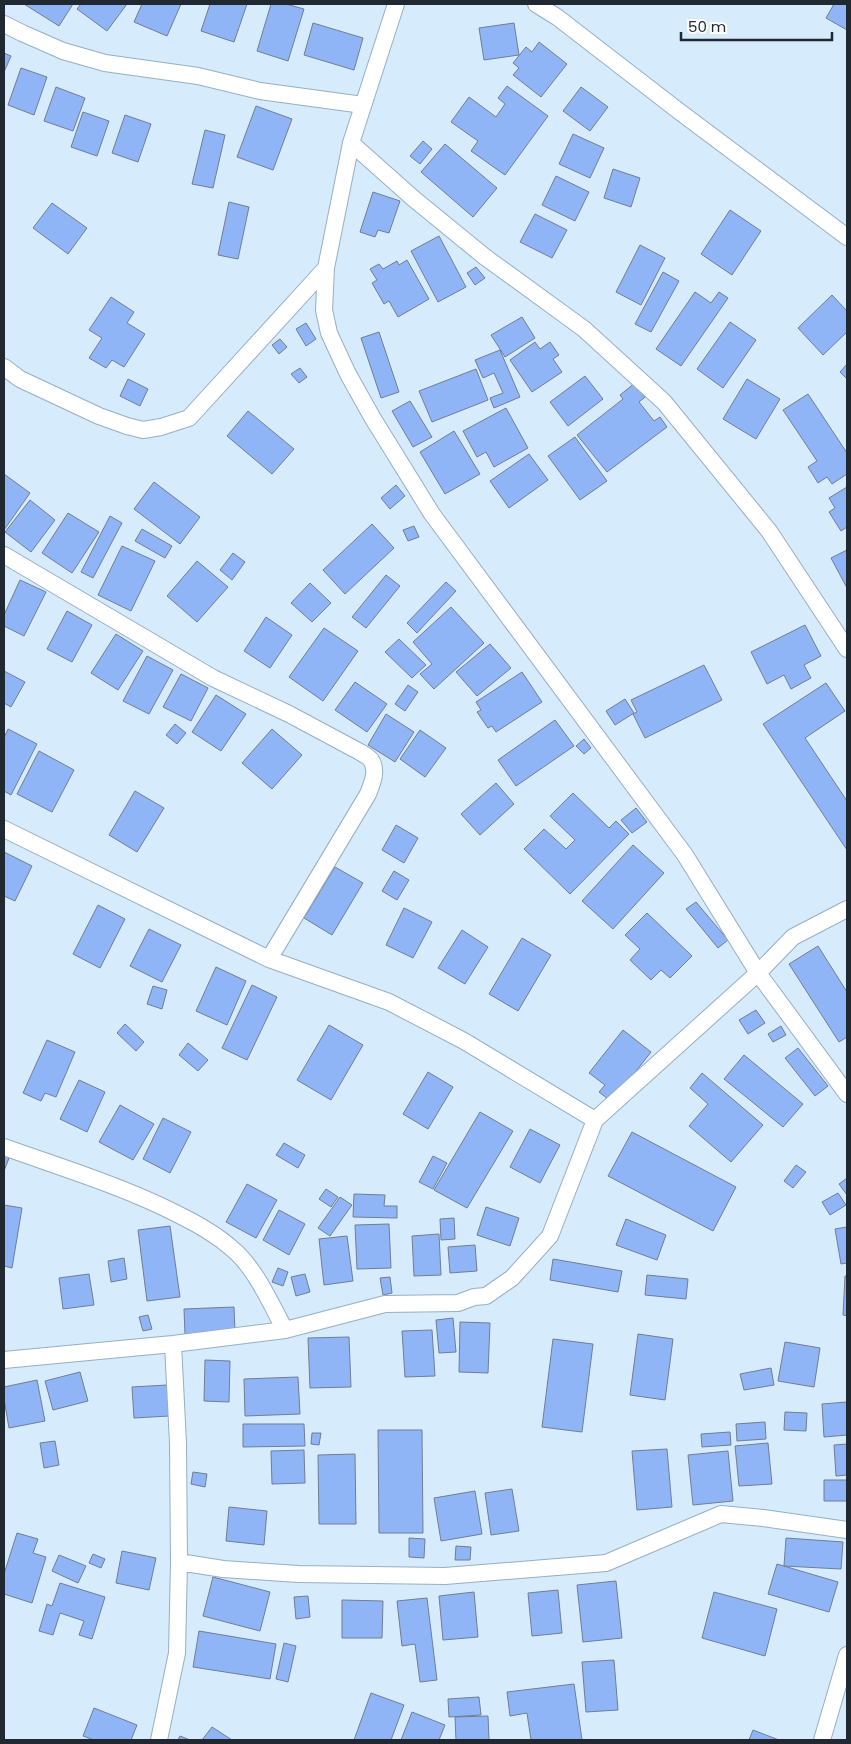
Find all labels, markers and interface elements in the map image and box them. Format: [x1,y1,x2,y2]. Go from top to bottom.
scale bar [681,10,832,42]
text: 50 m [688,16,726,37]

